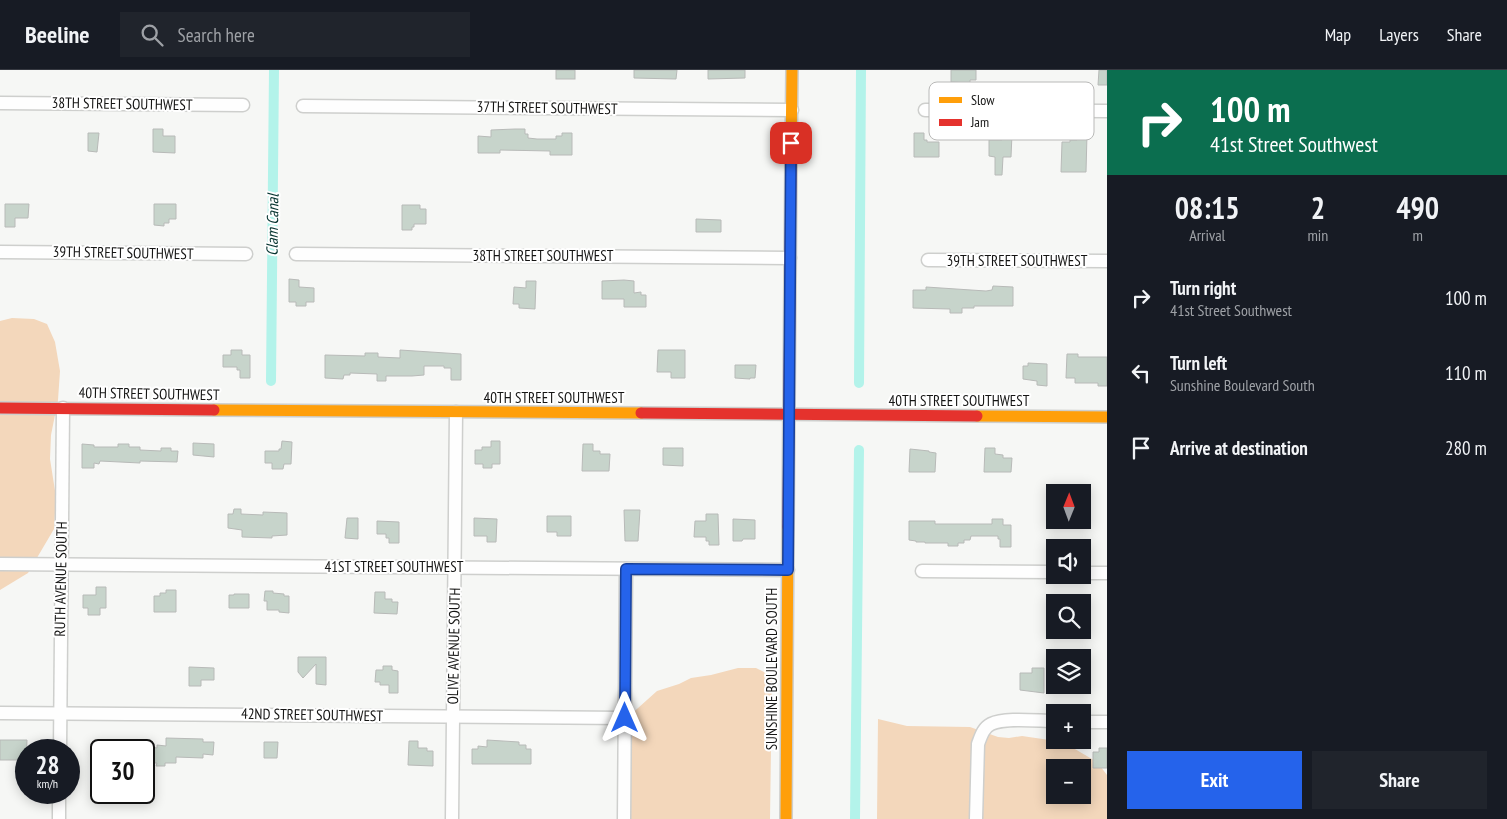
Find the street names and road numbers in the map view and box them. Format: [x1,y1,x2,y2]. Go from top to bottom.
street label: 38TH STREET SOUTHWEST [51,93,193,114]
street label: 37TH STREET SOUTHWEST [476,97,618,118]
street label: 39TH STREET SOUTHWEST [52,242,194,263]
street label: 38TH STREET SOUTHWEST [473,246,614,265]
street label: 39TH STREET SOUTHWEST [947,251,1088,270]
street label: 40TH STREET SOUTHWEST [78,383,220,404]
street label: 40TH STREET SOUTHWEST [484,388,625,407]
street label: 40TH STREET SOUTHWEST [889,391,1030,410]
street label: RUTH AVENUE SOUTH [50,521,71,637]
street label: 41ST STREET SOUTHWEST [325,557,464,576]
street label: OLIVE AVENUE SOUTH [443,587,464,705]
street label: SUNSHINE BOULEVARD SOUTH [762,588,781,750]
street label: 42ND STREET SOUTHWEST [241,704,383,725]

